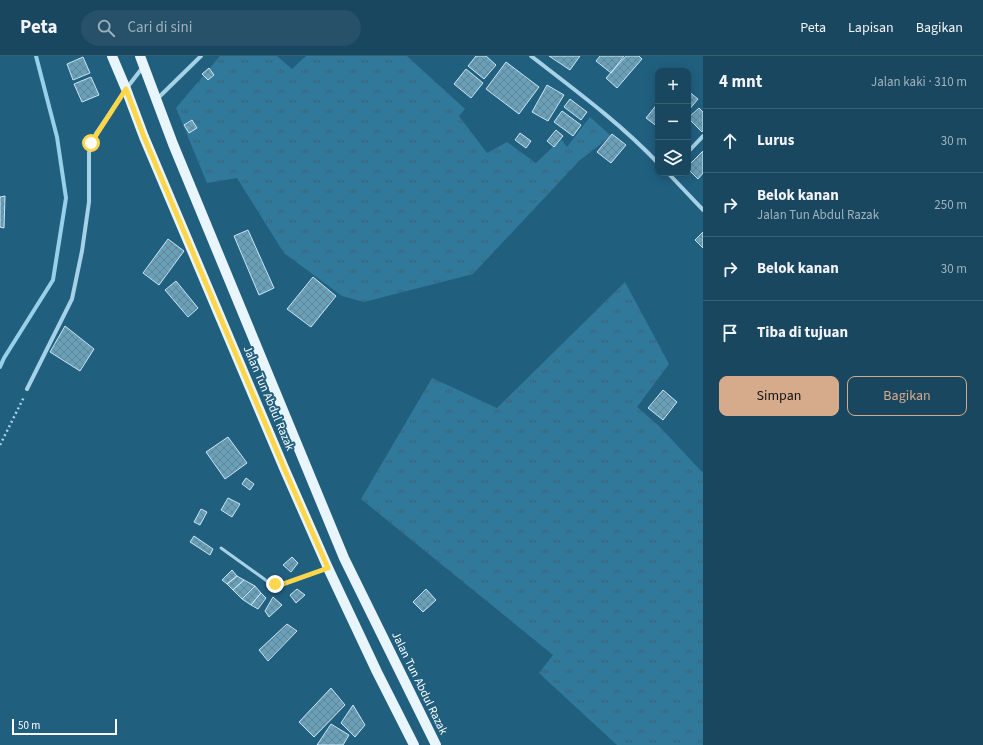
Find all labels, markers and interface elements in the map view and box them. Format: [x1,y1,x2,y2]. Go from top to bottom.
search box [81,10,361,46]
text: Peta [20,14,57,41]
icon: search [95,17,117,39]
text: Cari di sini [127,17,192,38]
text: Peta [800,18,826,38]
text: Lapisan [848,18,894,38]
text: Bagikan [916,18,963,38]
map controls [655,68,691,176]
button: + [655,68,691,104]
text: 4 mnt [719,70,762,94]
text: Jalan kaki · 310 m [871,73,967,91]
button: − [655,104,691,140]
icon: ahead [719,130,741,152]
text: Lurus [757,130,794,151]
text: 30 m [941,132,967,150]
route start [82,134,100,152]
button: layers [655,140,691,176]
text: Belok kanan [757,185,839,206]
icon: right [719,194,741,216]
text: 250 m [934,196,967,214]
text: Jalan Tun Abdul Razak [757,206,879,224]
icon: right [719,258,741,280]
text: Belok kanan [757,258,839,279]
text: 30 m [941,260,967,278]
icon: arrive [719,322,741,344]
text: Tiba di tujuan [757,322,848,343]
street label: Jalan Tun Abdul Razak [239,343,298,453]
button: Simpan [719,376,839,416]
button: Bagikan [847,376,967,416]
route end [266,575,284,593]
street label: Jalan Tun Abdul Razak [387,629,452,738]
scale bar [12,717,117,736]
text: 50 m [18,718,40,733]

